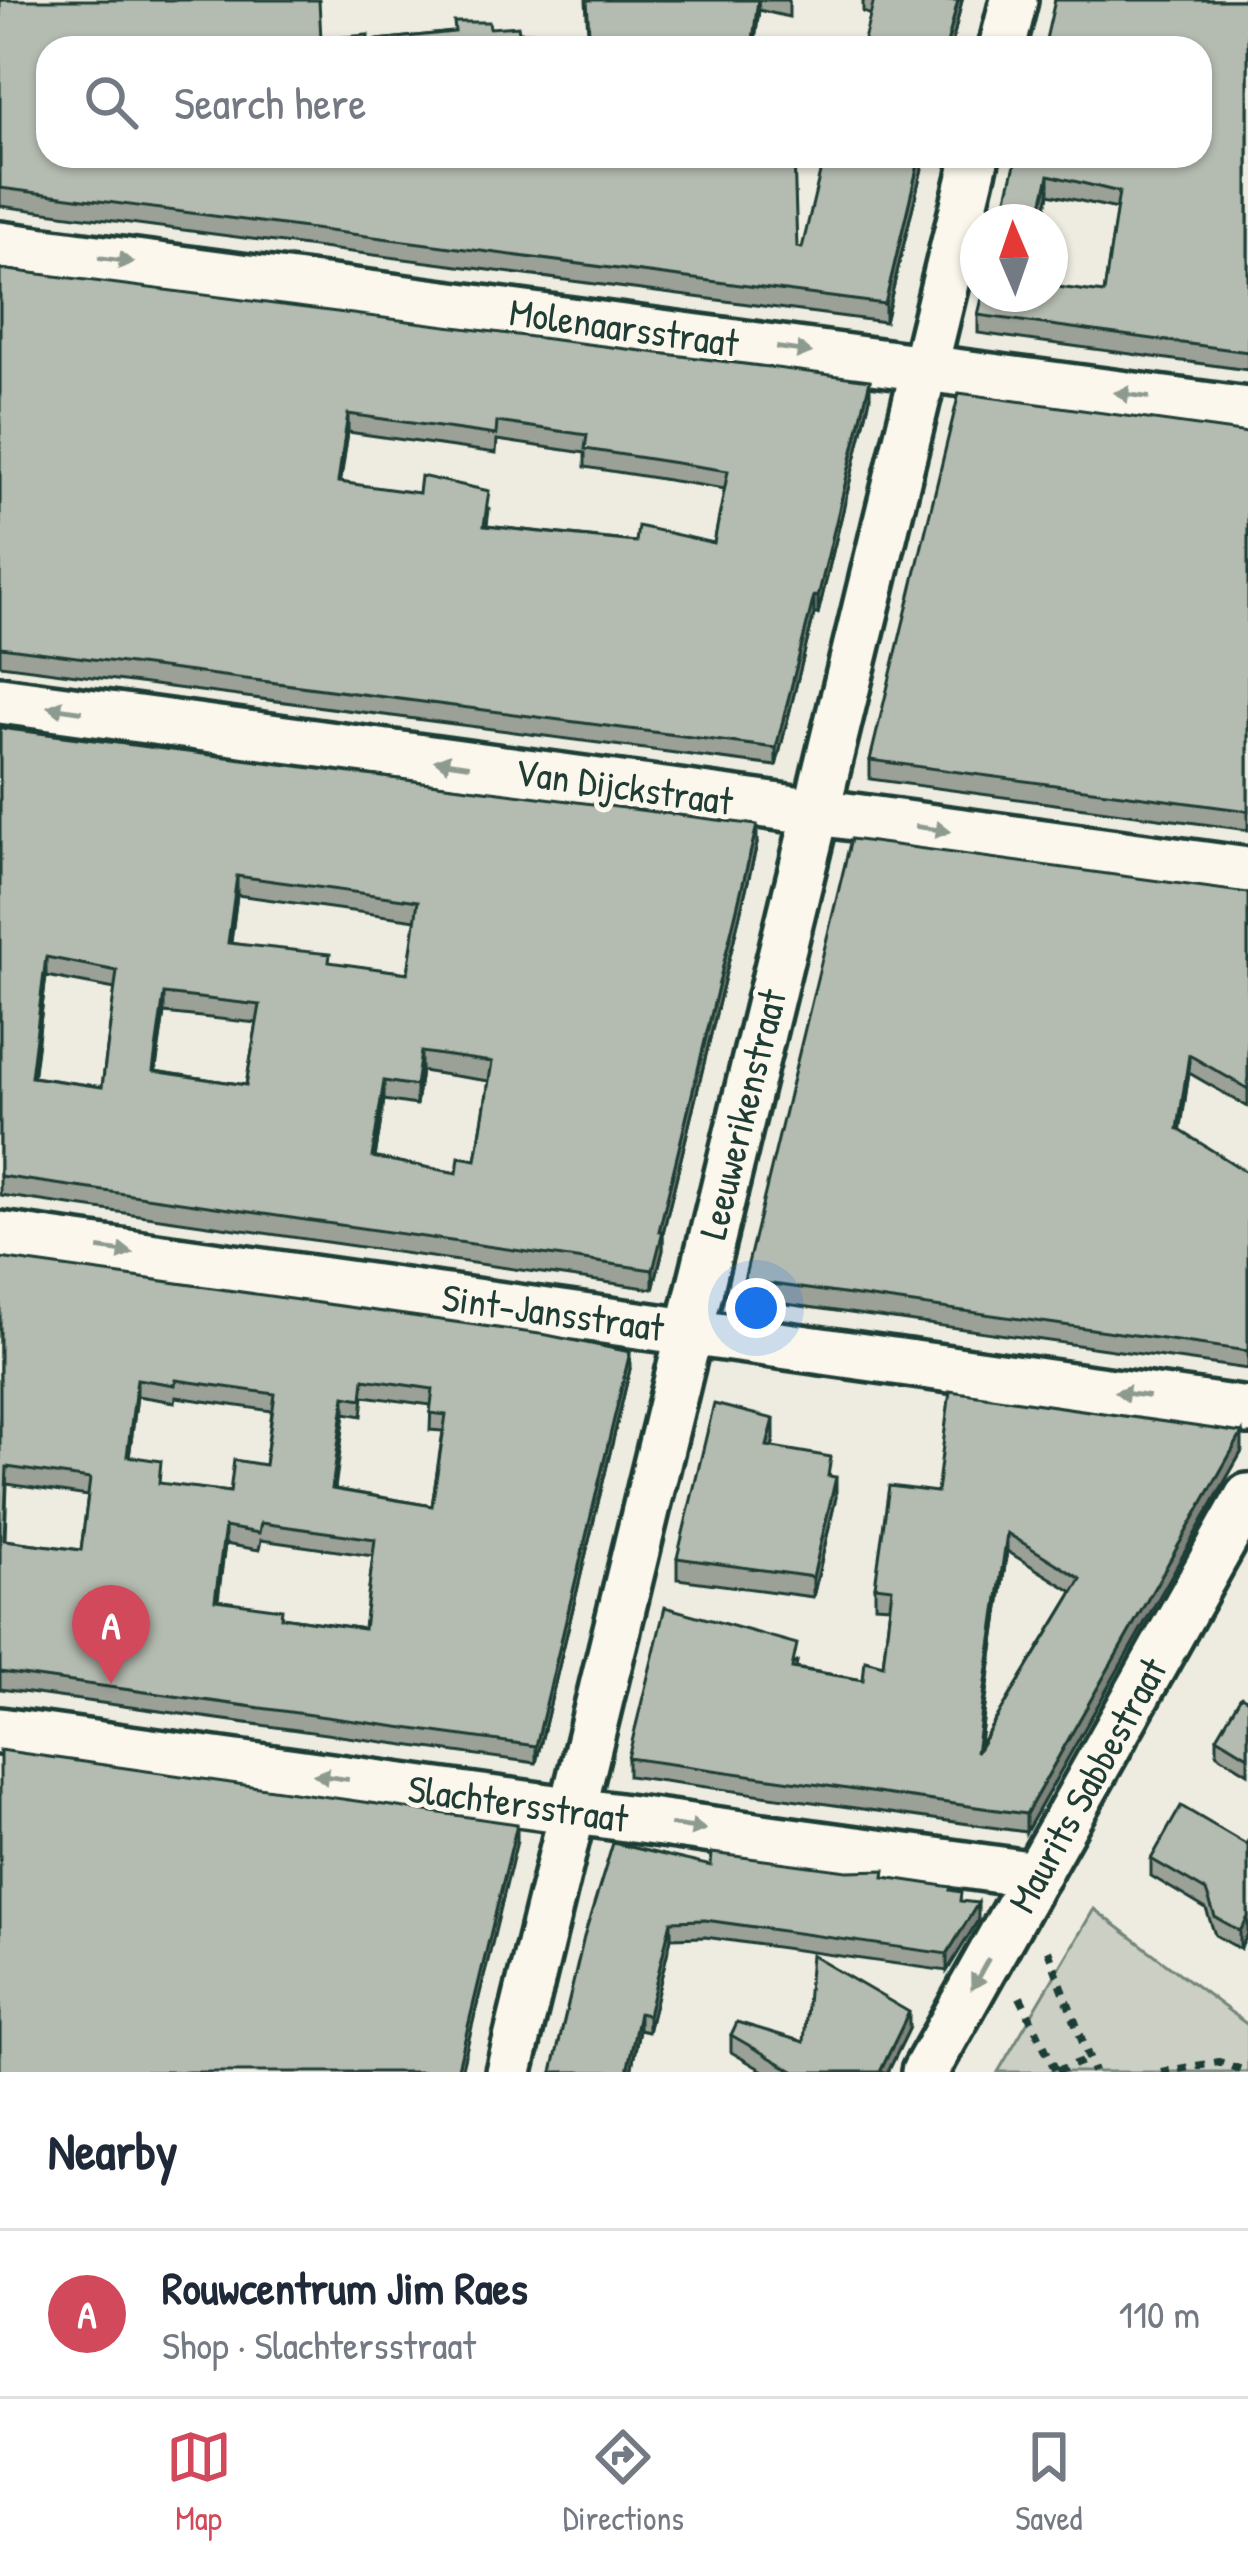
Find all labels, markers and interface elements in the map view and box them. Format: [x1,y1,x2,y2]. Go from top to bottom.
search box [36,36,1212,168]
icon: search [78,69,144,135]
text: Search here [174,72,366,133]
north arrow [960,204,1068,312]
one-way arrow [98,251,135,270]
street label: Molenaarsstraat [506,284,742,369]
one-way arrow [776,341,813,360]
one-way arrow [1113,385,1150,404]
one-way arrow [46,699,83,718]
street label: Van Dijckstraat [512,744,737,827]
one-way arrow [432,753,470,772]
one-way arrow [915,820,952,839]
street label: Leeuwerikenstraat [685,983,798,1244]
one-way arrow [98,1242,135,1261]
street label: Sint-Jansstraat [439,1270,668,1353]
your location [726,1278,786,1338]
one-way arrow [1113,1384,1150,1403]
pin: A [72,1585,150,1684]
street label: Maurits Sabbestraat [995,1647,1179,1922]
street label: Slachtersstraat [405,1761,632,1844]
one-way arrow [312,1767,349,1786]
one-way arrow [670,1817,707,1836]
one-way arrow [971,1957,992,1990]
text: Nearby [48,2116,178,2185]
text: Rouwcentrum Jim Raes [162,2257,528,2318]
text: A [77,2287,97,2340]
text: 110 m [1119,2287,1200,2340]
text: Shop · Slachtersstraat [162,2318,476,2371]
tab: Map [166,2424,232,2540]
tab: Directions [563,2424,684,2540]
tab: Saved [1015,2424,1082,2540]

